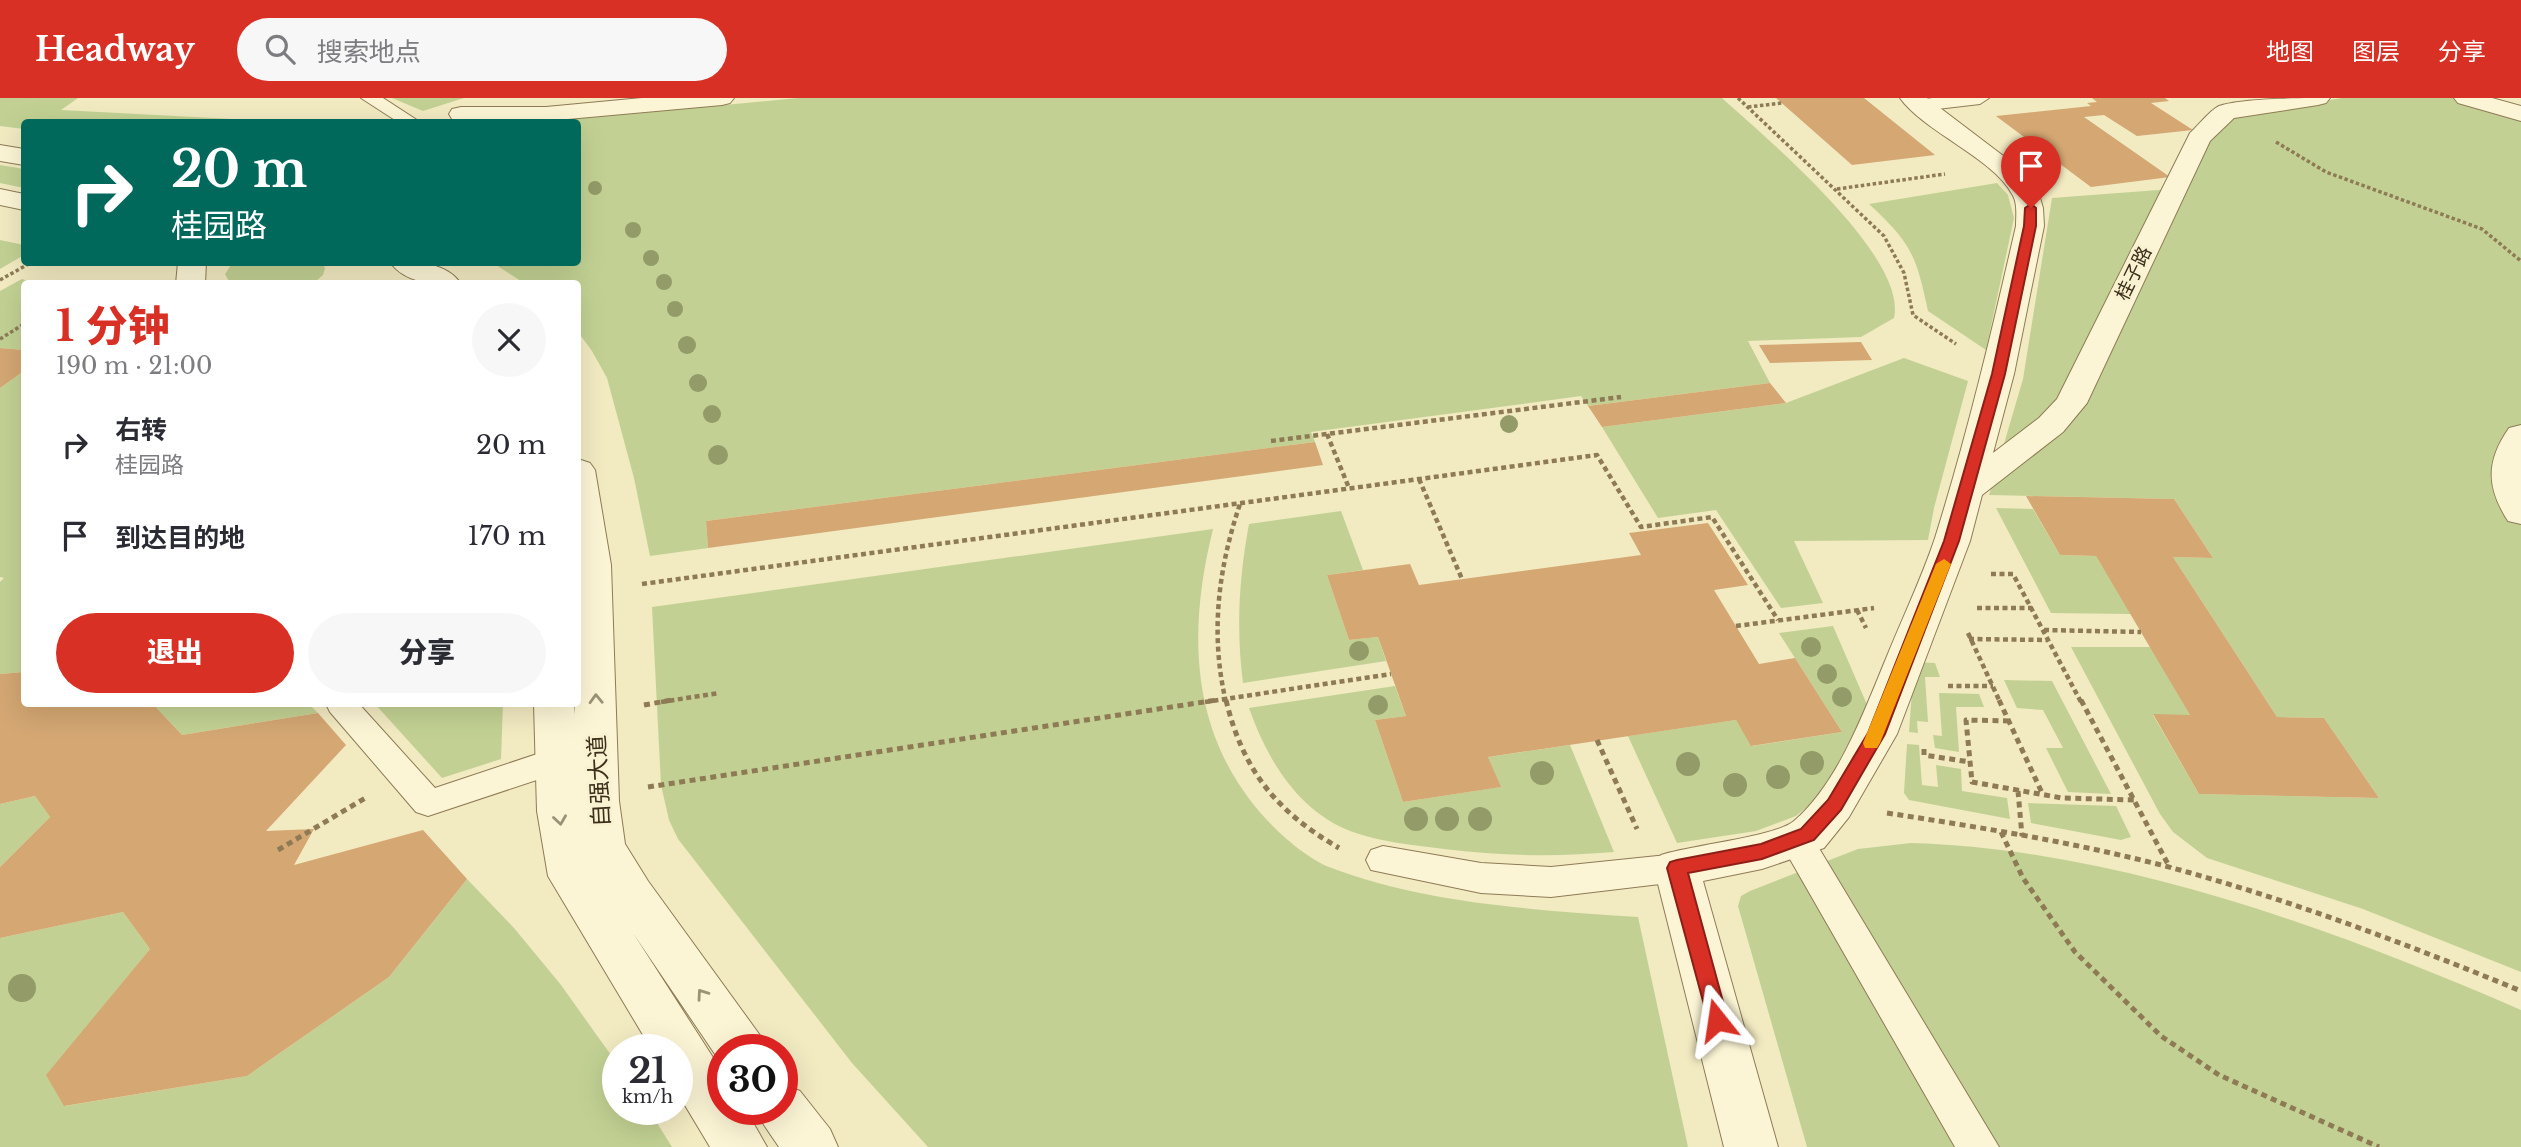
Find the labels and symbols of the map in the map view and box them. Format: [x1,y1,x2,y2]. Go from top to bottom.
pin [2001,136,2061,208]
street label: 桂子路 [2111,243,2156,304]
one-way arrow [588,693,603,704]
street label: 自强大道 [583,734,615,828]
one-way arrow [553,815,568,826]
position arrow [1680,983,1754,1057]
one-way arrow [698,989,710,1002]
speed limit sign: 30 [707,1034,798,1125]

